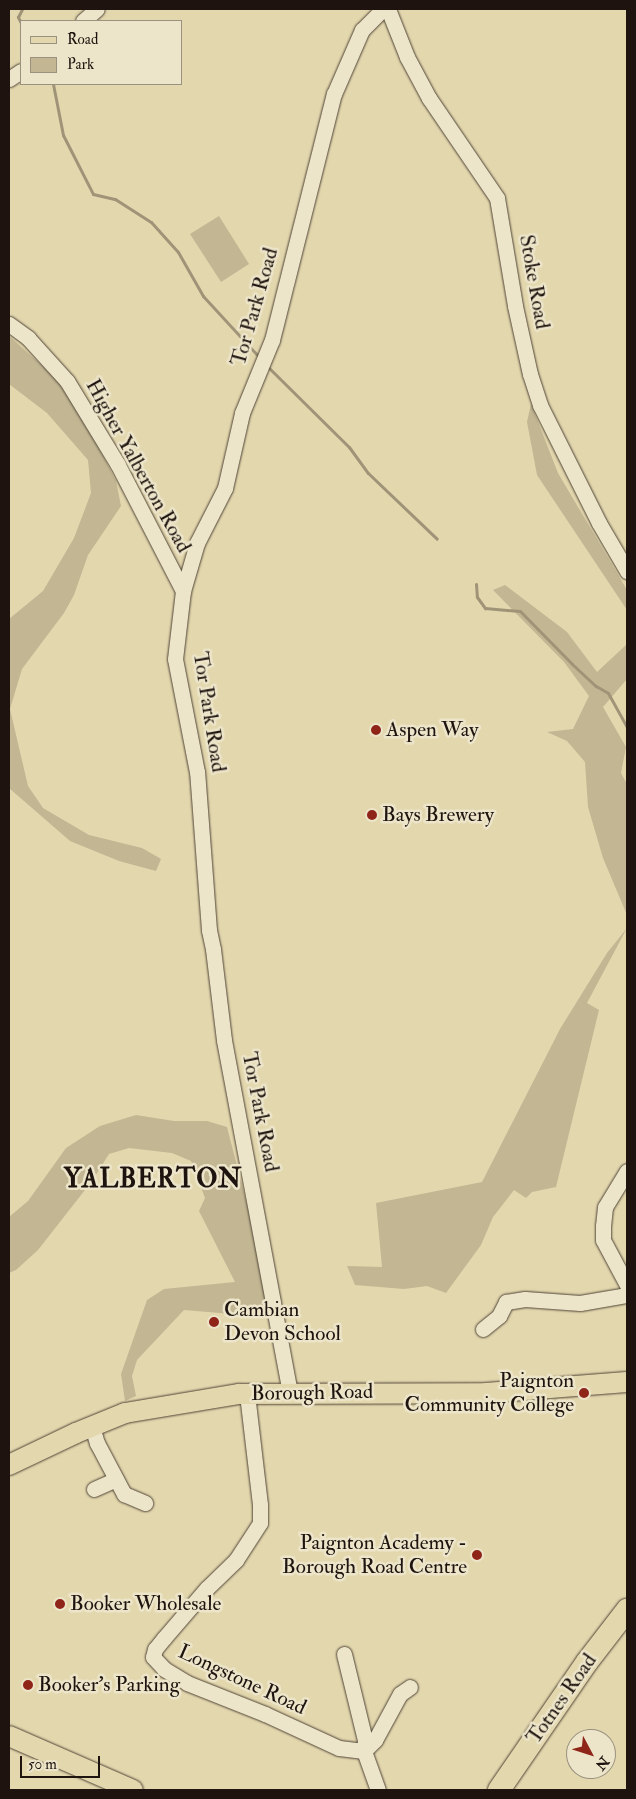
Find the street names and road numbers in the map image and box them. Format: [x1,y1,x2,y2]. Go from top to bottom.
street label: Stoke Road [513,233,555,331]
street label: Tor Park Road [226,245,284,369]
street label: Higher Yalberton Road [80,375,196,557]
street label: Tor Park Road [187,650,231,774]
street label: Tor Park Road [236,1050,284,1174]
street label: Borough Road [251,1379,373,1407]
street label: Longstone Road [174,1639,310,1721]
street label: Totnes Road [522,1649,602,1749]

